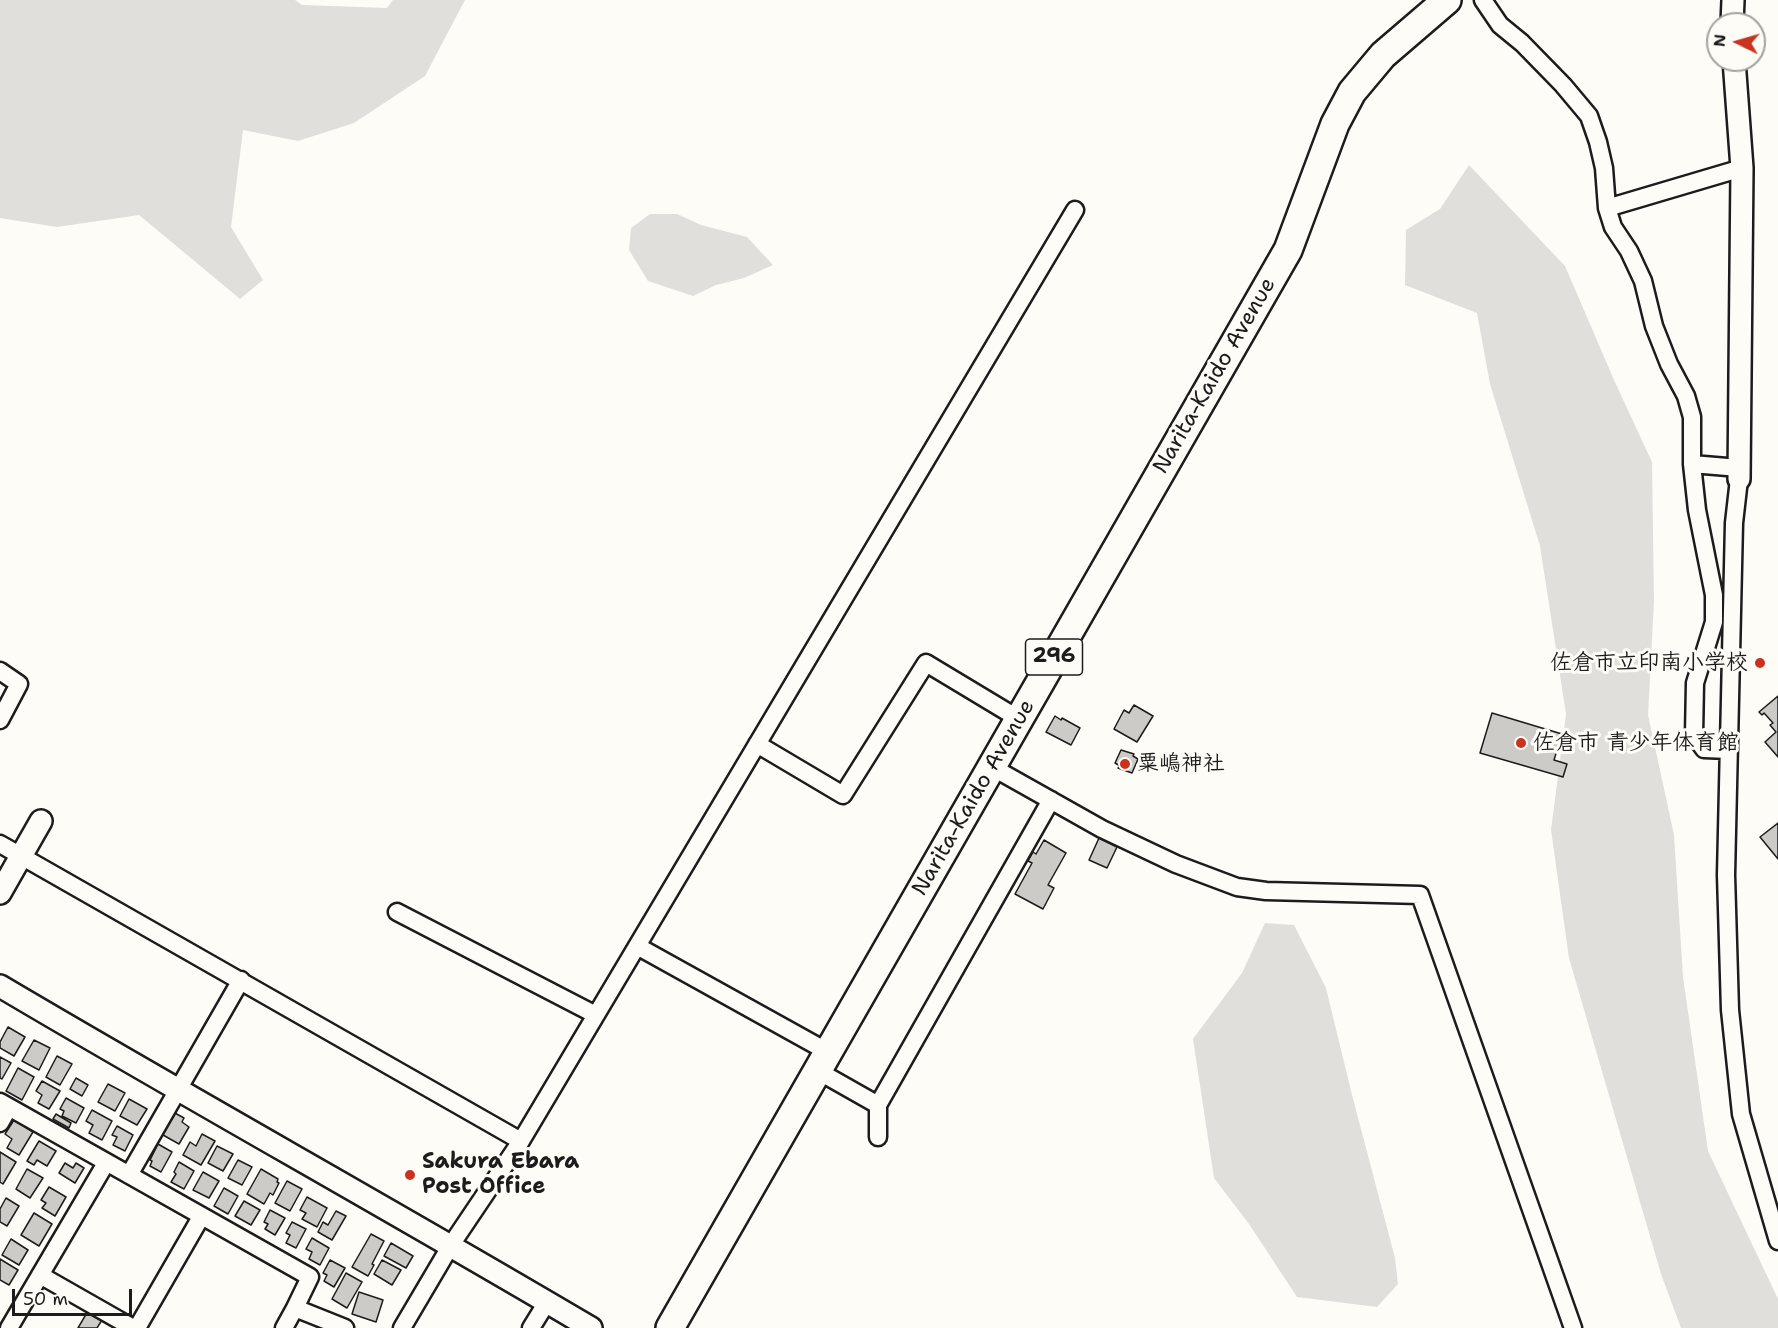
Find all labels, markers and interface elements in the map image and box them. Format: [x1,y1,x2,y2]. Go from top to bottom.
north arrow [1706,12,1766,72]
text: N [1709,33,1731,48]
street label: Narita-Kaido Avenue [1148,273,1282,479]
road number: 296 [1026,639,1082,675]
place label: 佐倉市立印南小学校 [1550,650,1748,676]
marker: 佐倉市立印南小学校 [1753,656,1767,670]
street label: Narita-Kaido Avenue [907,695,1041,901]
place label: 佐倉市 青少年体育館 [1533,730,1739,756]
marker: 佐倉市 青少年体育館 [1514,736,1528,750]
place label: 粟嶋神社 [1137,751,1225,777]
marker: 粟嶋神社 [1118,757,1132,771]
place label: Sakura Ebara Post Office [422,1149,579,1200]
marker: Sakura Ebara Post Office [403,1168,417,1182]
scale bar [15,1277,135,1315]
text: 50 m [23,1287,68,1311]

